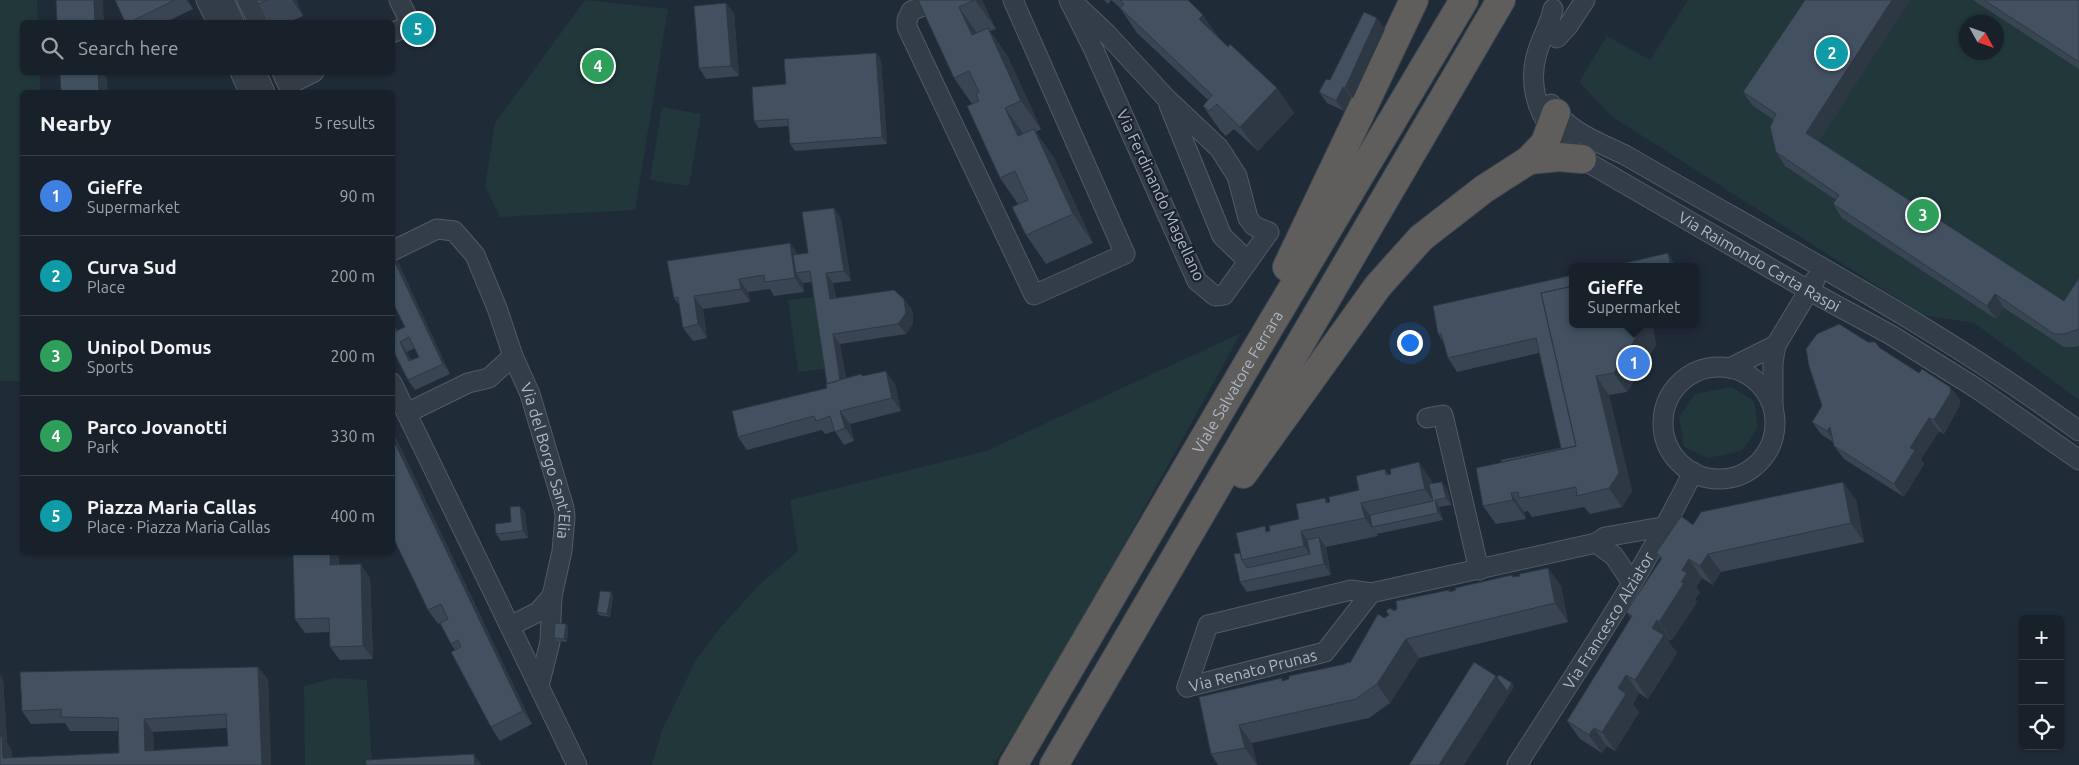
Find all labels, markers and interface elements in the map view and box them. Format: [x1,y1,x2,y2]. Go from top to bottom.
pin: 5 [402,10,434,48]
north arrow [1959,15,2004,60]
search box [20,20,395,75]
icon: search [38,34,66,62]
pin: 2 [1816,34,1848,72]
text: Search here [78,37,178,59]
pin: 4 [582,47,614,85]
street label: Via Ferdinando Magellano [1113,106,1209,284]
text: Nearby [40,111,111,135]
text: 5 results [314,114,375,132]
text: Gieffe [87,176,143,198]
text: 1 [51,187,61,205]
text: 90 m [339,187,375,205]
pin: 3 [1907,196,1939,234]
text: Supermarket [87,198,180,216]
street label: Via Raimondo Carta Raspi [1675,208,1844,315]
text: Curva Sud [87,256,177,278]
popup [1569,263,1699,328]
text: 2 [51,267,61,285]
text: 200 m [330,267,375,285]
text: Gieffe [1588,276,1643,298]
text: Place [87,278,125,296]
text: Supermarket [1588,298,1680,316]
street label: Viale Salvatore Ferrara [1188,307,1286,456]
your location [1397,330,1423,356]
text: Unipol Domus [87,336,212,358]
pin: 1 [1618,344,1650,382]
text: 3 [51,347,61,365]
text: 200 m [330,347,375,365]
text: Sports [87,358,133,376]
street label: Via del Borgo Sant'Elia [517,380,574,540]
text: Parco Jovanotti [87,416,227,438]
text: 4 [51,427,61,445]
text: 330 m [330,427,375,445]
text: Park [87,438,119,456]
text: Piazza Maria Callas [87,496,257,518]
text: 5 [51,507,61,525]
text: 400 m [330,507,375,525]
text: Place · Piazza Maria Callas [87,518,270,536]
street label: Via Francesco Alziator [1559,549,1657,692]
map controls [2019,615,2064,750]
button: + [2019,615,2064,660]
street label: Via Renato Prunas [1187,645,1319,695]
button: − [2019,660,2064,705]
button: locate [2019,705,2064,750]

